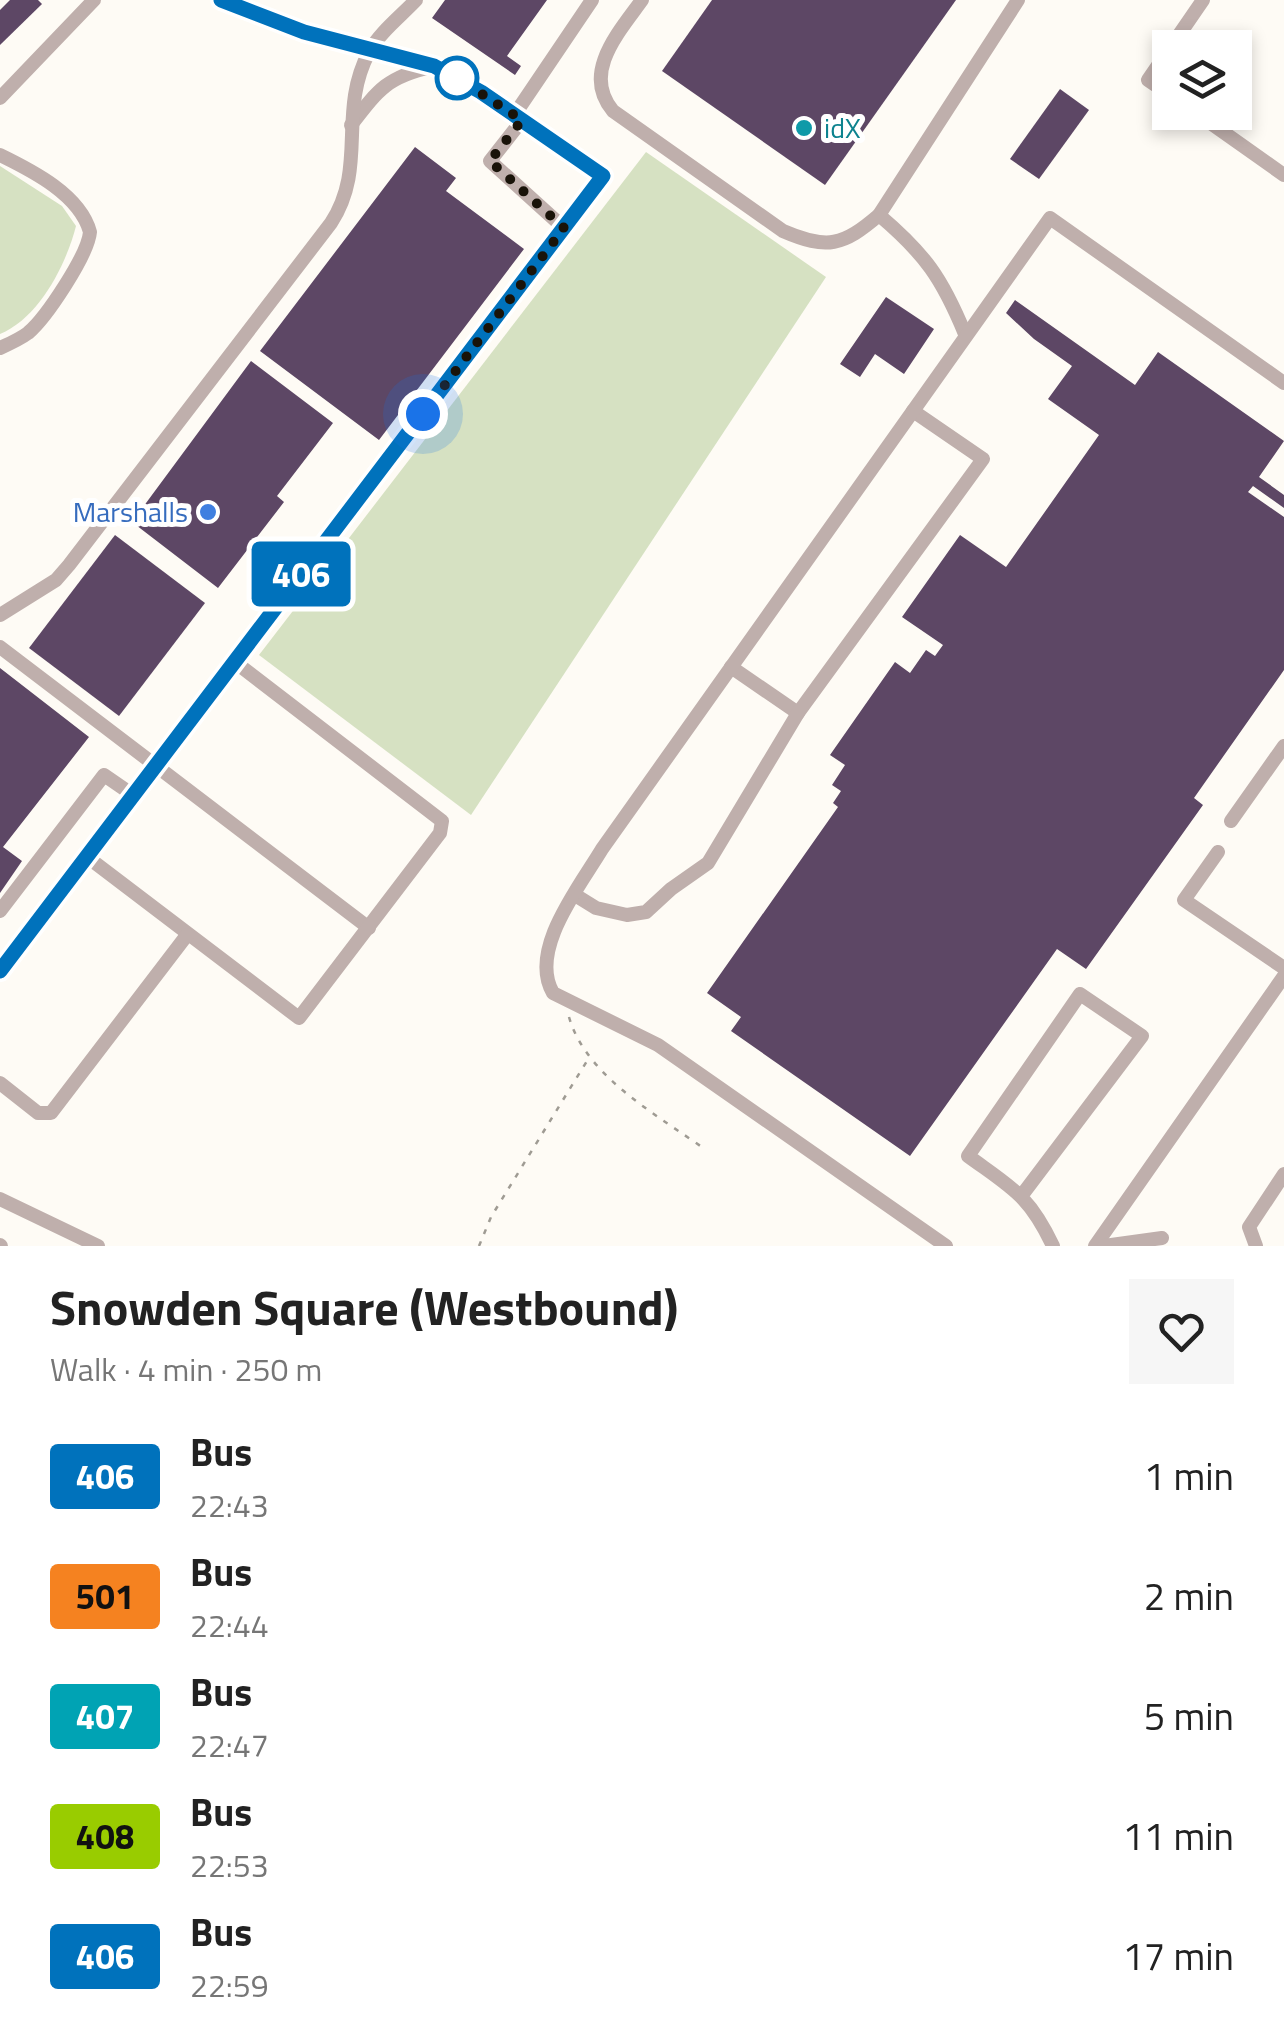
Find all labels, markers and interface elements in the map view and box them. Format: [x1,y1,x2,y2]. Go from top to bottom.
map controls [1152,30,1252,130]
button: layers [1152,30,1252,130]
unlabelled marker [436,57,478,99]
place label: idX [824,106,861,149]
marker: idX [793,117,815,139]
your location [398,389,448,439]
place label: Marshalls [73,490,188,533]
marker: Marshalls [197,501,219,523]
line badge: 406 [244,542,358,606]
text: 406 [272,547,330,601]
text: Snowden Square (Westbound) [50,1271,678,1344]
button: heart [1129,1279,1234,1384]
text: Walk · 4 min · 250 m [50,1345,322,1393]
text: Bus [190,1423,252,1481]
text: 1 min [1144,1447,1234,1505]
text: 406 [76,1449,134,1503]
text: 22:43 [190,1481,269,1529]
text: Bus [190,1543,252,1601]
text: 2 min [1144,1567,1234,1625]
text: 501 [76,1569,134,1623]
text: 22:44 [190,1601,269,1649]
text: Bus [190,1663,252,1721]
text: 5 min [1144,1687,1234,1745]
text: 407 [76,1689,134,1743]
text: 22:47 [190,1721,269,1769]
text: Bus [190,1783,252,1841]
text: 11 min [1123,1807,1234,1865]
text: 408 [76,1809,134,1863]
text: 22:53 [190,1841,269,1889]
text: Bus [190,1903,252,1961]
text: 17 min [1123,1927,1234,1985]
text: 406 [76,1929,134,1983]
text: 22:59 [190,1961,269,2009]

